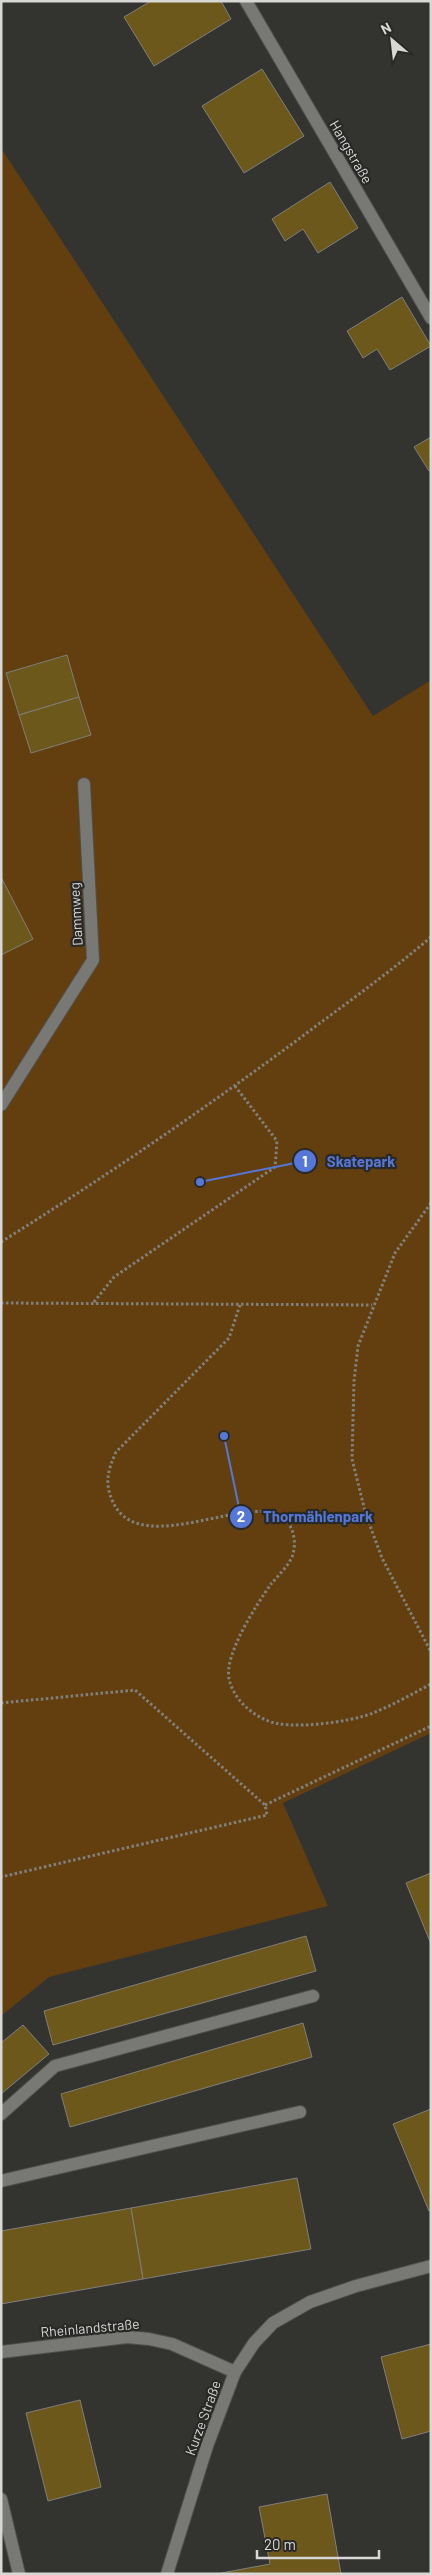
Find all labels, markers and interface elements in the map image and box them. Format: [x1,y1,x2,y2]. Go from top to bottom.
north arrow [367,15,417,65]
text: N [378,18,394,38]
street label: Hangstraße [326,117,376,187]
street label: Dammweg [65,882,86,946]
callout: Skatepark [292,1146,405,1176]
text: 1 [302,1152,308,1170]
text: Skatepark [327,1152,395,1170]
callout: Thormählenpark [228,1502,383,1532]
text: 2 [237,1507,245,1525]
text: Thormählenpark [263,1507,373,1525]
street label: Rheinlandstraße [40,2315,140,2340]
street label: Kurze Straße [181,2378,224,2458]
scale bar [257,2528,380,2560]
text: 20 m [264,2535,296,2553]

